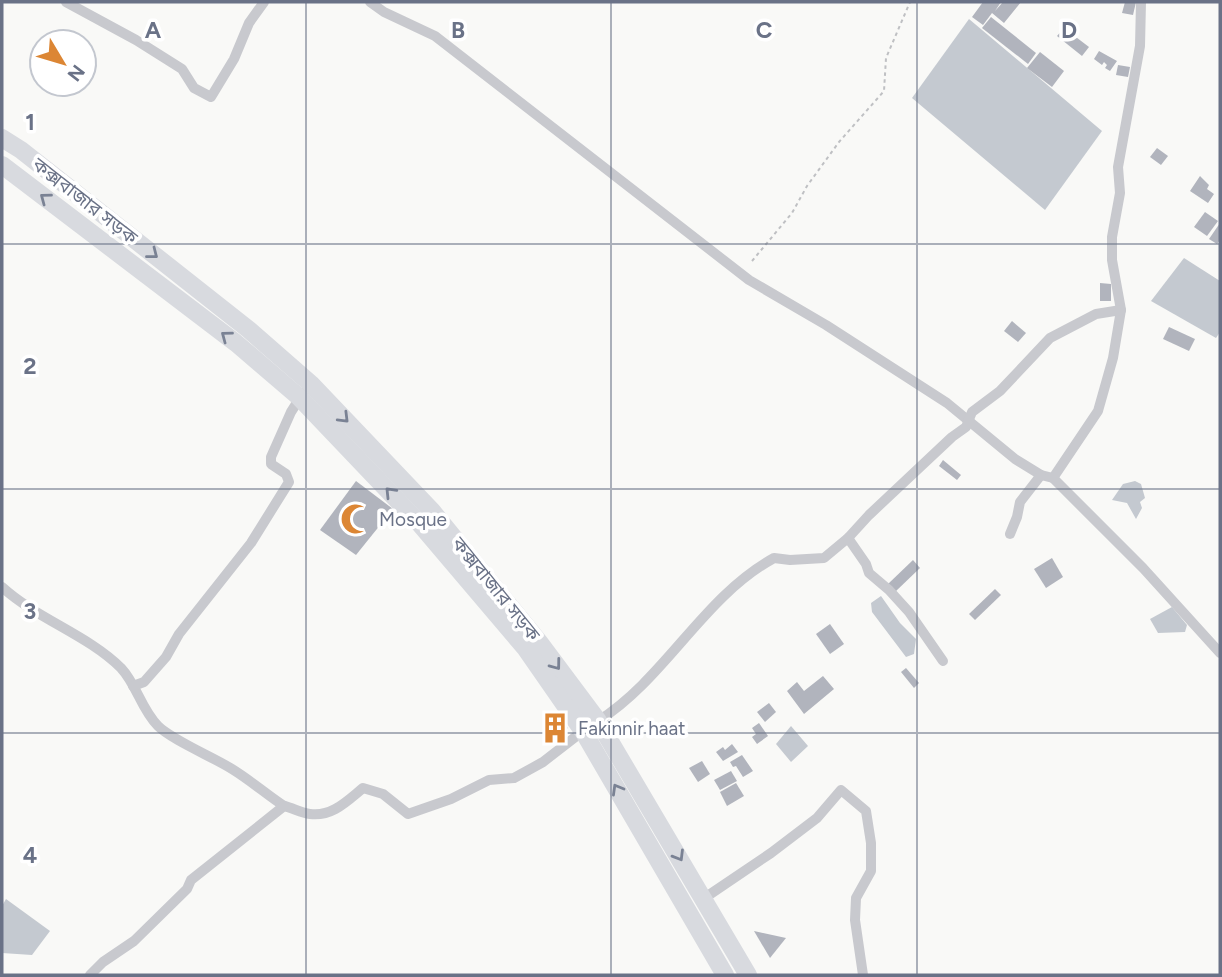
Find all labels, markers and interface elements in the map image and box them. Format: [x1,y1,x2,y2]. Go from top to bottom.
text: A [145,16,162,44]
text: B [451,16,465,44]
text: C [756,16,773,44]
text: D [1061,16,1077,44]
north arrow [28,28,98,98]
text: N [62,60,90,86]
text: 1 [25,108,35,136]
street label: কক্সবাজার সড়ক [27,152,143,250]
one-way arrow [40,193,53,206]
one-way arrow [144,246,157,258]
one-way arrow [221,331,233,344]
text: 2 [23,352,37,380]
one-way arrow [336,409,349,422]
one-way arrow [386,488,399,501]
mosque icon: Mosque [339,502,373,536]
place label: Mosque [379,508,447,531]
street label: কক্সবাজার সড়ক [447,532,545,646]
text: 3 [24,597,36,625]
one-way arrow [548,657,560,669]
building icon: Fakinnir haat [538,711,572,745]
place label: Fakinnir haat [578,717,685,740]
one-way arrow [612,784,625,797]
text: 4 [23,841,37,869]
one-way arrow [670,848,683,861]

